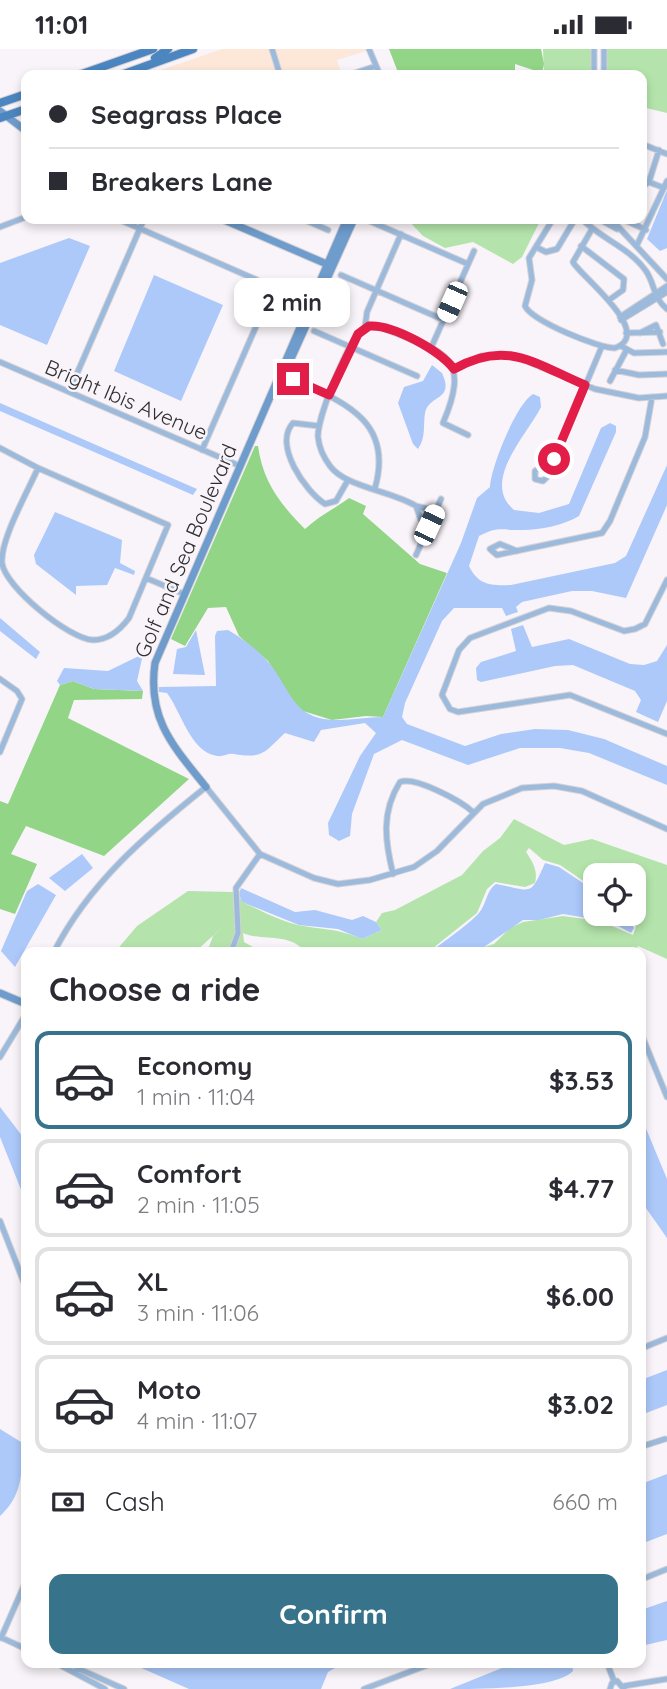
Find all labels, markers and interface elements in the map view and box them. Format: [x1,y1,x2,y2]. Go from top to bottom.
text: 11:01 [35,8,88,41]
text: Seagrass Place [91,98,282,131]
text: Breakers Lane [91,165,273,198]
callout: 2 min [235,278,351,327]
car [434,279,471,325]
text: 2 min [262,288,322,317]
street label: Bright Ibis Avenue [41,353,212,445]
route end [277,363,309,395]
street label: Golf and Sea Boulevard [128,440,242,661]
route start [538,443,570,475]
car [411,502,448,548]
map controls [583,863,646,926]
button: locate [583,863,646,926]
text: Choose a ride [49,969,261,1009]
icon: car [53,1049,116,1112]
text: Economy [137,1049,252,1082]
text: $3.53 [549,1064,614,1097]
text: 1 min · 11:04 [137,1082,255,1111]
icon: car [53,1157,116,1220]
text: Comfort [137,1157,242,1190]
text: $4.77 [548,1172,614,1205]
text: 2 min · 11:05 [137,1190,260,1219]
icon: car [53,1265,116,1328]
text: XL [137,1265,169,1298]
text: $6.00 [546,1280,614,1313]
text: 3 min · 11:06 [137,1298,259,1327]
icon: car [53,1373,116,1436]
text: Moto [137,1373,201,1406]
text: $3.02 [547,1388,614,1421]
text: 4 min · 11:07 [137,1406,257,1435]
icon: cash [49,1483,87,1521]
text: Cash [105,1485,165,1518]
text: 660 m [552,1487,618,1516]
button: Confirm [49,1574,618,1654]

